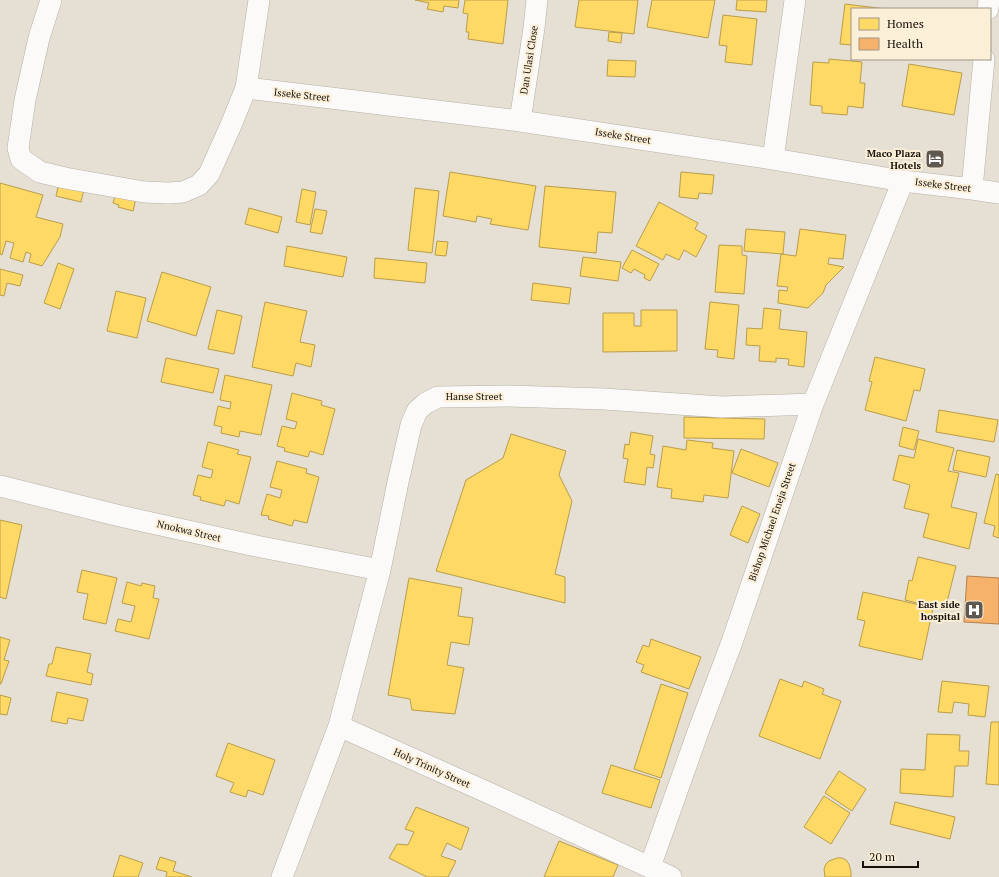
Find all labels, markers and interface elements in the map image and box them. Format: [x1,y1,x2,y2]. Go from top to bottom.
legend [851,8,991,60]
text: Homes [887,16,924,31]
street label: Dan Ulasi Close [517,25,541,95]
text: Health [887,36,923,51]
street label: Isseke Street [273,86,331,104]
street label: Isseke Street [594,125,652,147]
place label: Maco Plaza Hotels [867,147,921,172]
hotel icon: Maco Plaza Hotels [924,148,946,170]
street label: Isseke Street [914,175,972,195]
street label: Hanse Street [446,390,503,403]
street label: Bishop Michael Eneja Street [746,461,799,583]
street label: Nnokwa Street [156,517,223,545]
place label: East side hospital [918,598,961,623]
hospital icon: East side hospital [963,599,985,621]
street label: Holy Trinity Street [392,745,473,791]
scale bar [863,843,918,869]
text: 20 m [869,849,896,864]

